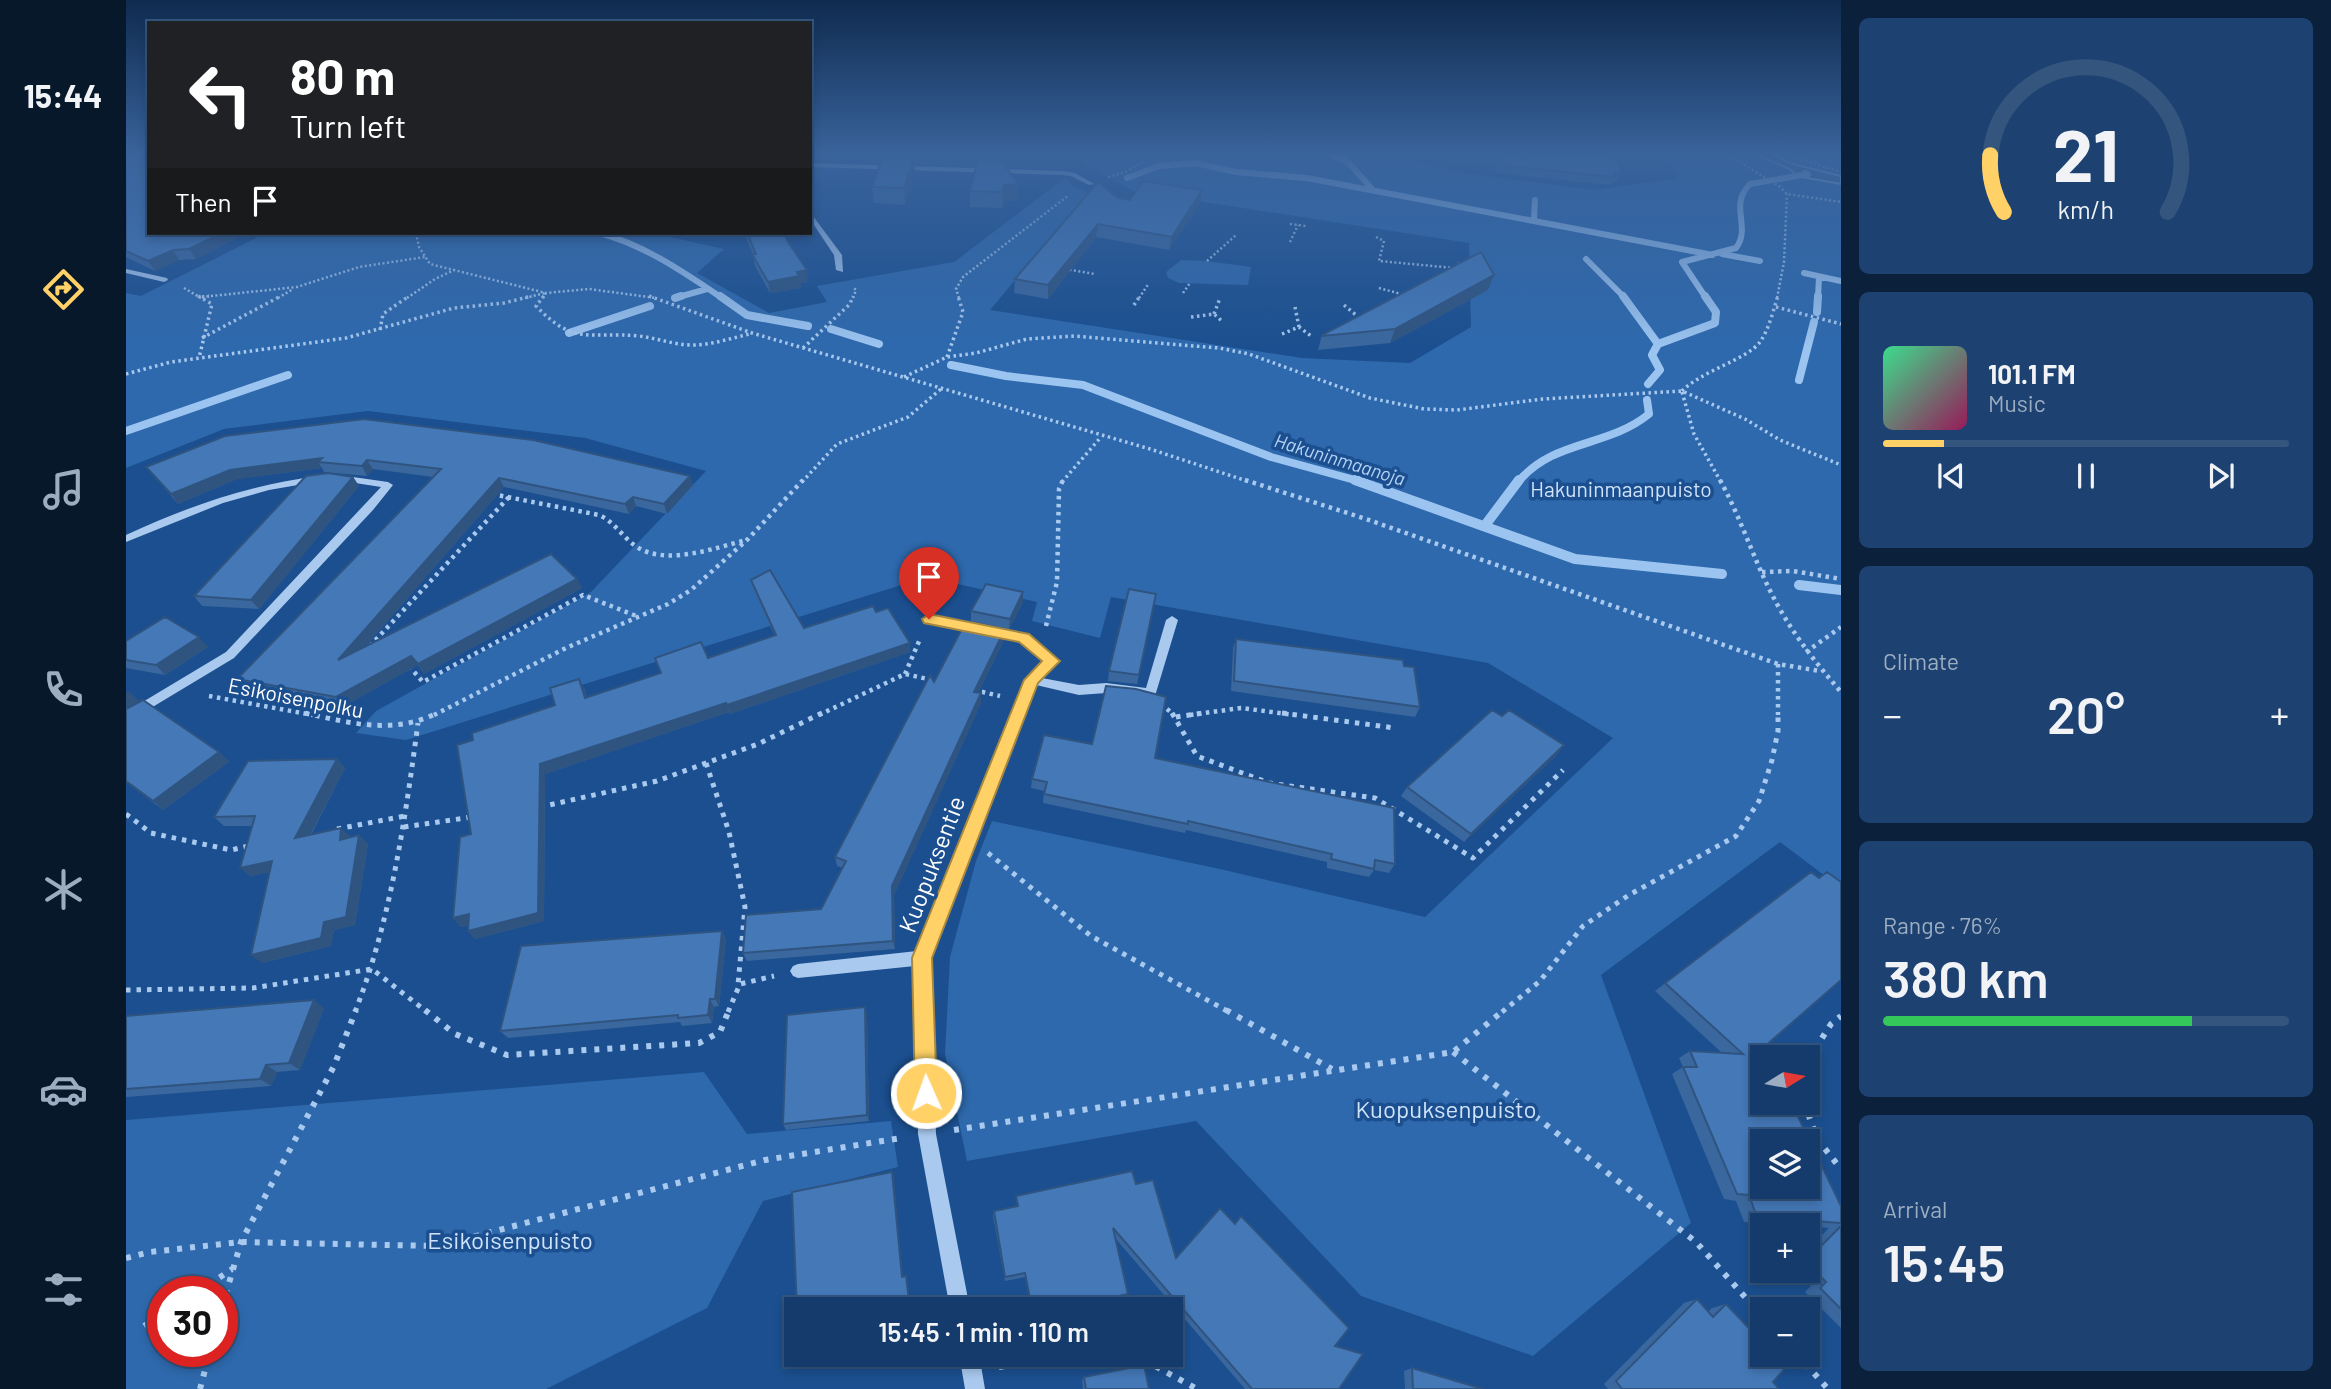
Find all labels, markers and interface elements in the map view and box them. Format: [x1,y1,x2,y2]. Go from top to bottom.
text: 80 m [290,46,395,105]
icon: left [175,49,266,140]
text: 15:44 [24,76,102,114]
text: Turn left [290,106,407,144]
text: 21 [2053,109,2119,197]
icon: arrive [246,182,284,220]
text: Then [175,186,232,217]
text: km/h [2058,194,2114,224]
icon: directions [39,265,88,314]
text: 101.1 FM [1988,358,2076,389]
text: Music [1988,389,2046,417]
water label: Hakuninmaanoja [1272,428,1408,490]
icon: previous [1932,457,1970,495]
icon: pause [2067,457,2105,495]
icon: next [2202,457,2240,495]
icon: music [39,465,88,514]
park label: Hakuninmaanpuisto [1530,476,1712,501]
pin [899,547,959,619]
icon: arrive [910,558,948,596]
text: Climate [1883,647,1959,675]
icon: phone [39,665,88,714]
street label: Esikoisenpolku [226,672,366,722]
text: 20° [2047,682,2125,744]
text: − [1883,691,1902,737]
text: + [2270,691,2289,737]
street label: Kuopuksentie [892,792,970,936]
icon: climate [39,865,88,914]
text: Range · 76% [1883,911,2002,939]
text: 380 km [1883,946,2049,1008]
north arrow [1750,1045,1820,1115]
map controls [1750,1045,1820,1367]
position arrow [889,1056,963,1130]
icon: car [39,1065,88,1114]
park label: Kuopuksenpuisto [1355,1094,1537,1123]
button: layers [1750,1129,1820,1199]
text: Arrival [1883,1195,1947,1223]
button: + [1750,1213,1820,1283]
park label: Esikoisenpuisto [427,1225,593,1254]
text: 15:45 [1883,1230,2005,1292]
icon: filters [39,1265,88,1314]
speed limit sign: 30 [147,1276,238,1367]
button: − [1750,1297,1820,1367]
text: 15:45 · 1 min · 110 m [878,1316,1089,1347]

